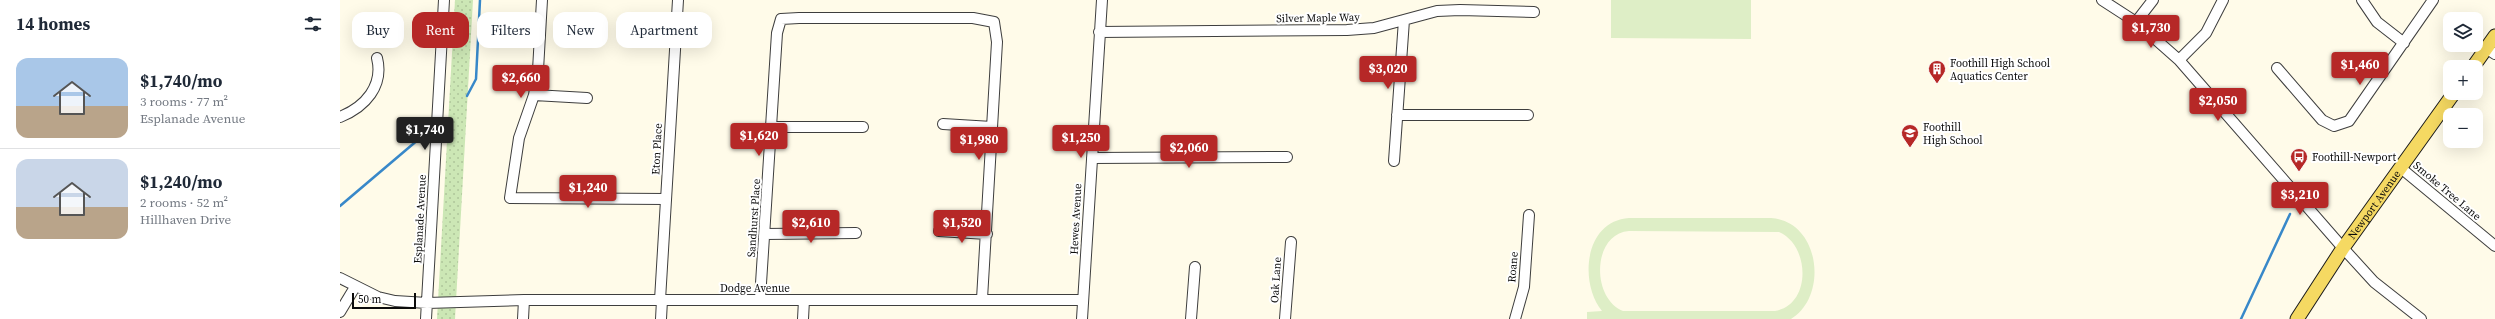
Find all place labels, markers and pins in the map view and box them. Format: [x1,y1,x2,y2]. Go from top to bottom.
pin: $1,730 [2118,15,2184,49]
pin: $1,460 [2327,52,2393,86]
pin: $3,020 [1355,56,1421,90]
place label: Foothill High School Aquatics Center [1950,56,2050,84]
building icon: Foothill High School Aquatics Center [1927,59,1947,84]
pin: $2,660 [488,65,554,99]
pin: $2,050 [2185,88,2251,122]
pin: $1,740 [392,117,458,151]
place label: Foothill High School [1923,120,1982,148]
pin: $1,620 [726,123,792,157]
school or university icon: Foothill High School [1900,123,1920,148]
pin: $1,250 [1048,125,1114,159]
pin: $1,980 [946,127,1012,161]
pin: $2,060 [1156,135,1222,169]
bus stop icon: Foothill-Newport [2289,147,2309,172]
place label: Foothill-Newport [2312,150,2396,165]
pin: $1,240 [555,175,621,209]
pin: $3,210 [2267,182,2333,216]
pin: $2,610 [778,210,844,244]
pin: $1,520 [929,210,995,244]

